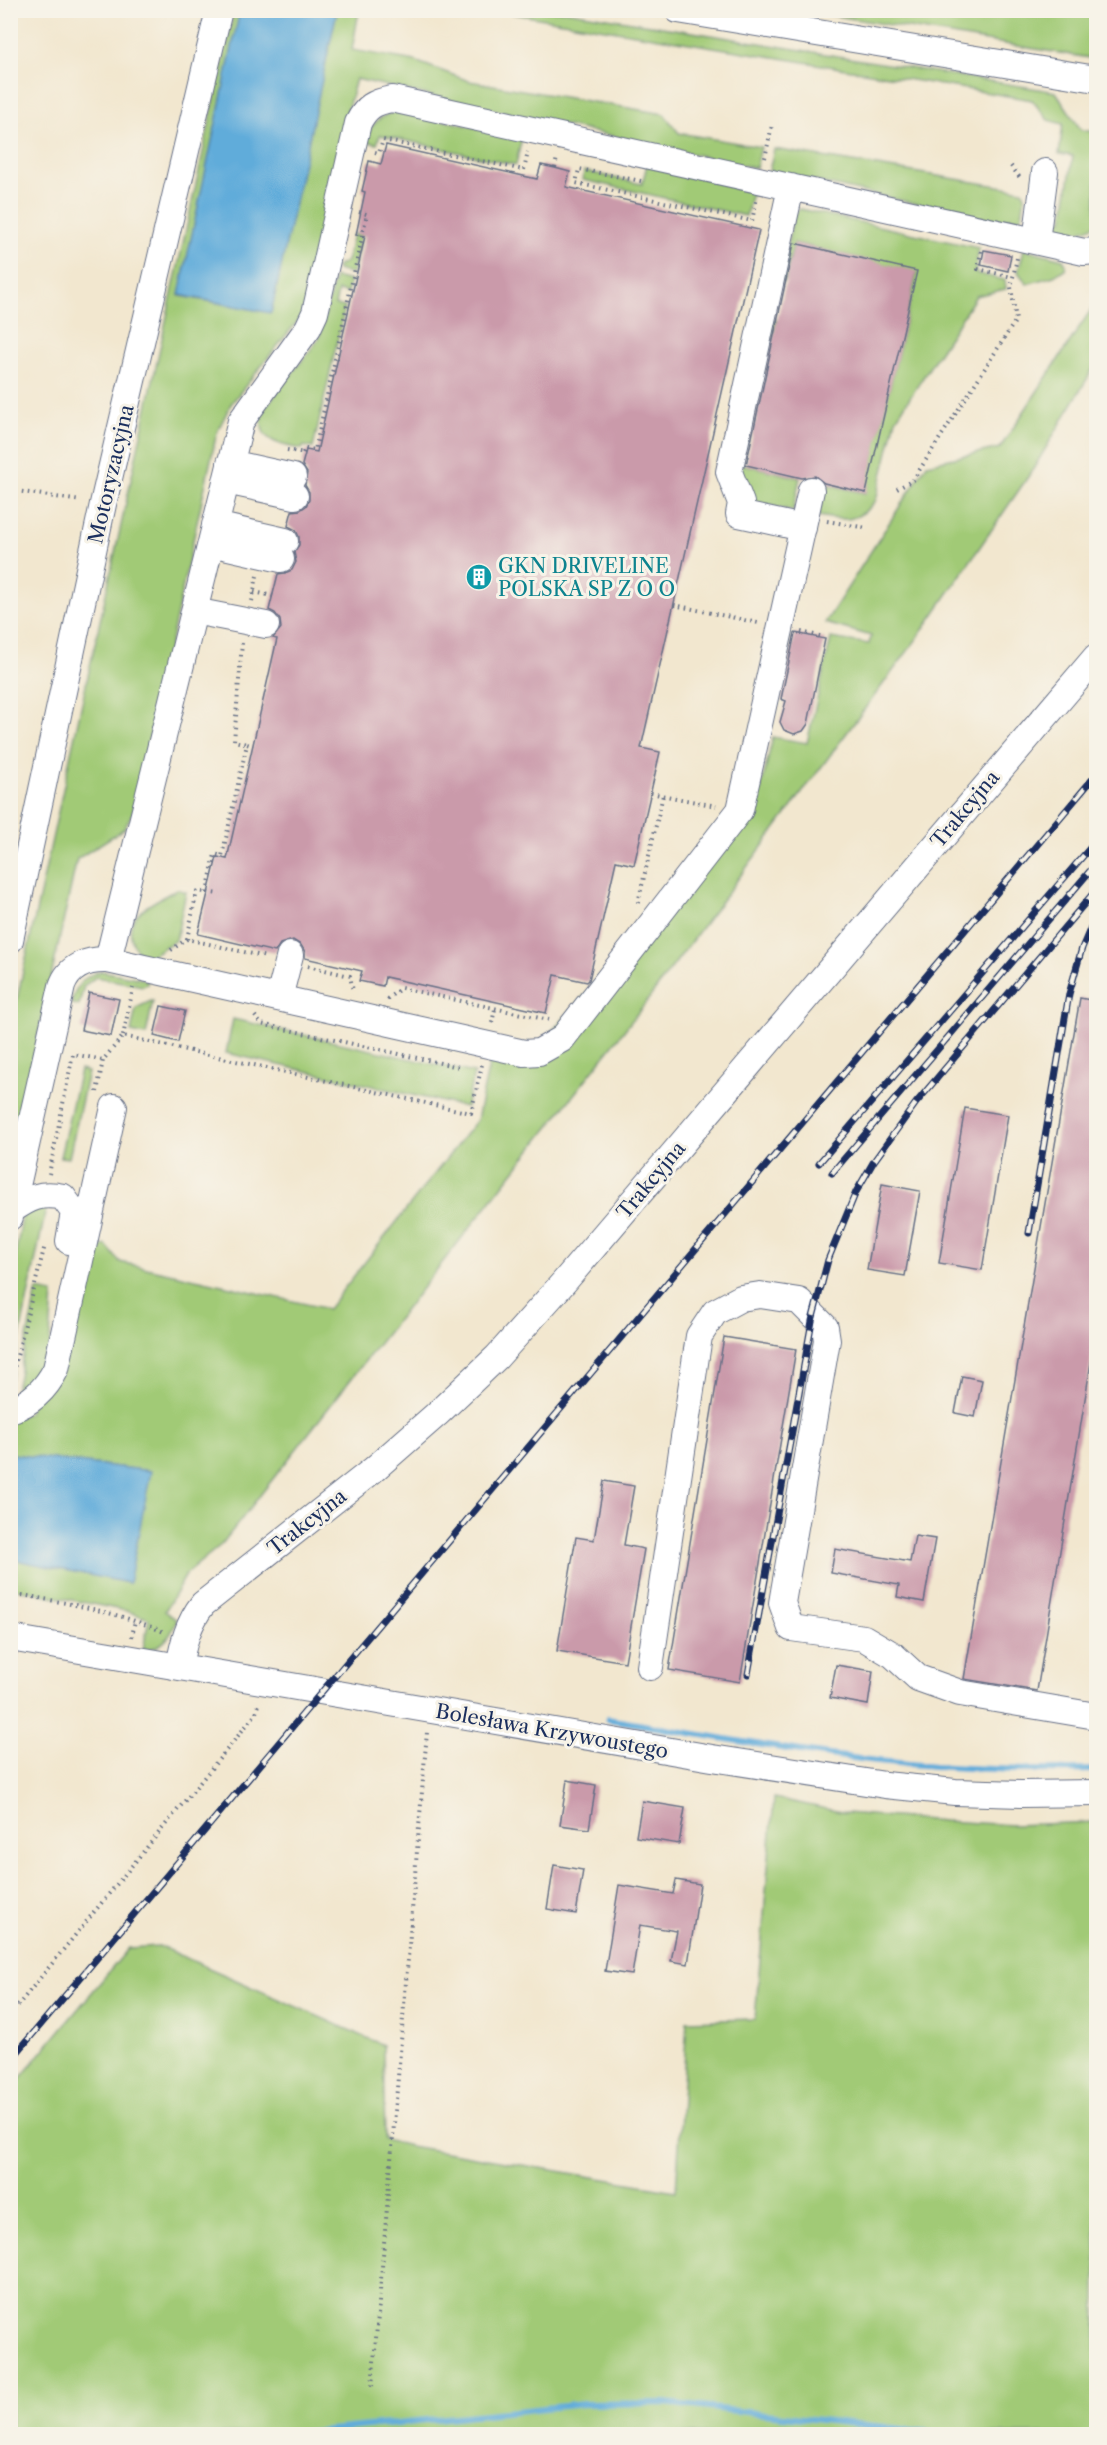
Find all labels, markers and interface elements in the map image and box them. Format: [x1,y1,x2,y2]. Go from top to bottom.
street label: Motoryzacyjna [83,402,139,546]
place label: GKN DRIVELINE POLSKA SP Z O O [498,554,675,601]
building icon: GKN DRIVELINE POLSKA SP Z O O [464,562,494,592]
street label: Trakcyjna [926,765,1005,853]
street label: Trakcyjna [612,1136,691,1224]
street label: Trakcyjna [263,1483,352,1560]
street label: Bolesława Krzywoustego [434,1699,670,1763]

